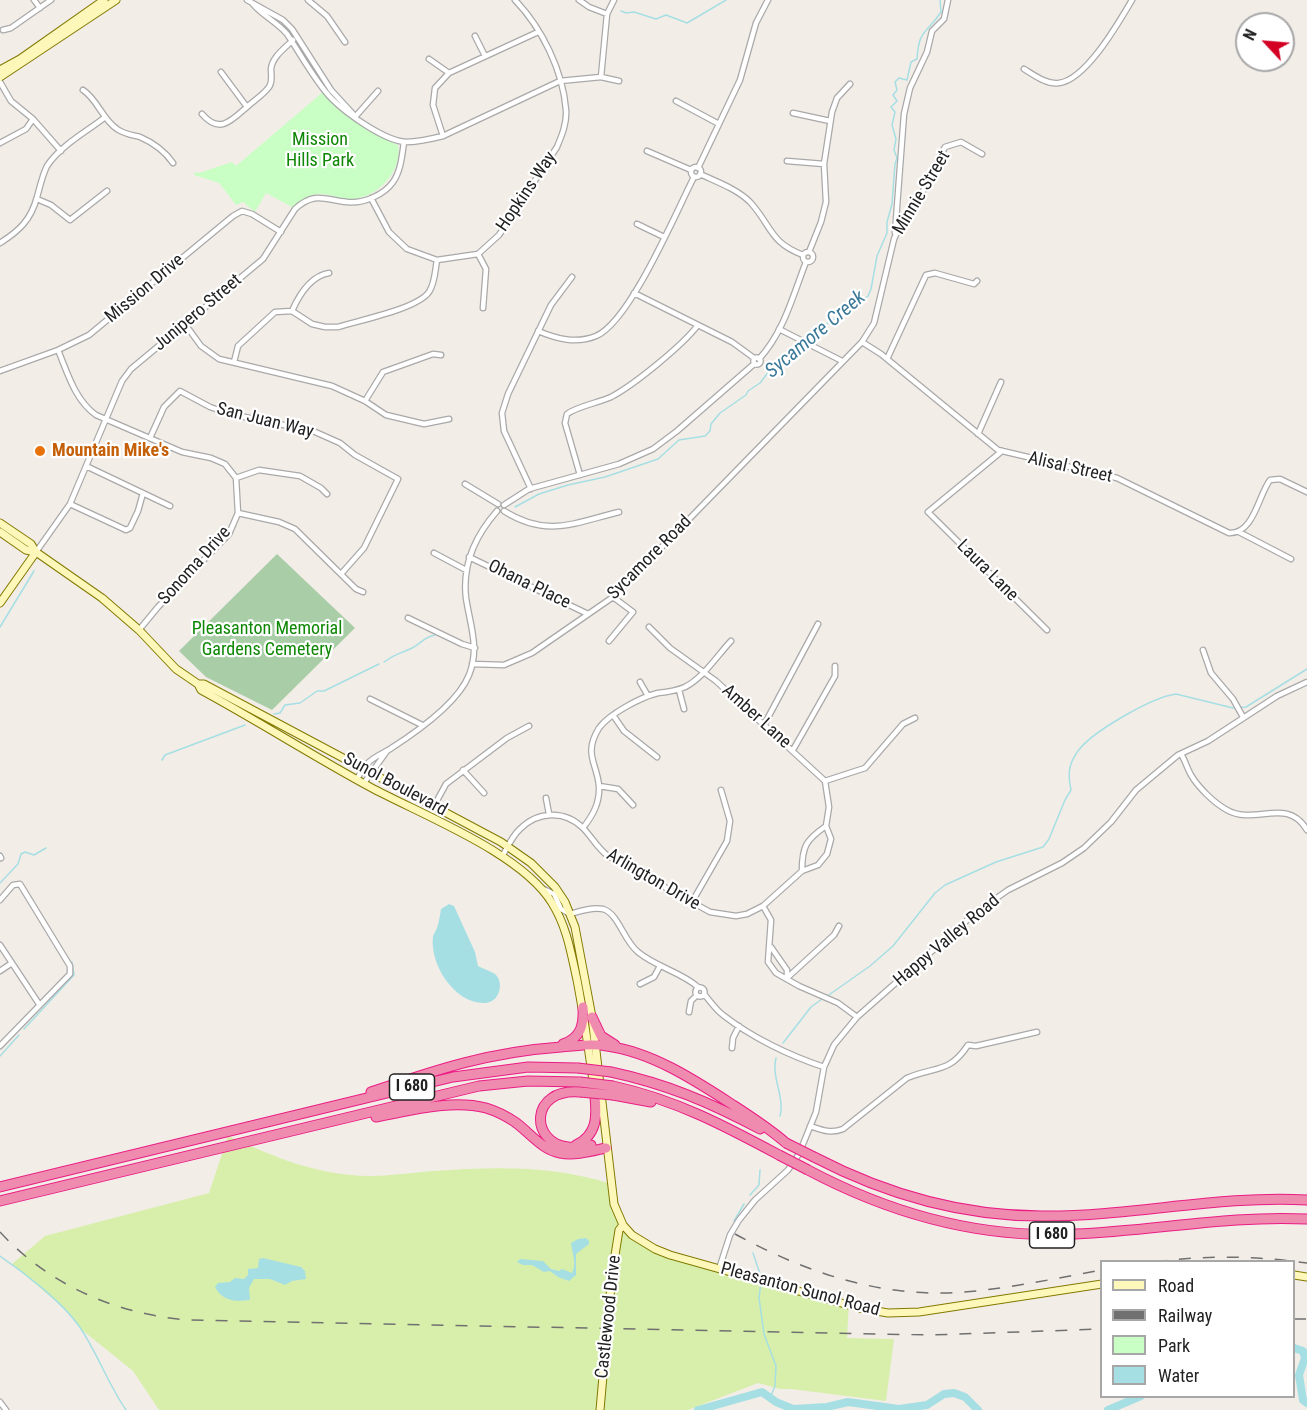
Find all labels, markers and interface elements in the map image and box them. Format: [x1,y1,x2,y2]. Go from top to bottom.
north arrow [1235,12,1295,72]
text: N [1239,26,1261,43]
park label: Mission Hills Park [286,129,354,172]
street label: Minnie Street [889,147,955,239]
street label: Hopkins Way [492,148,562,236]
street label: Mission Drive [101,250,189,328]
street label: Junipero Street [150,270,246,356]
water label: Sycamore Creek [761,286,871,384]
street label: San Juan Way [214,399,316,443]
place label: Mountain Mike's [52,440,169,462]
marker: Mountain Mike's [33,444,47,458]
street label: Alisal Street [1026,448,1114,488]
street label: Sycamore Road [603,511,697,605]
street label: Sonoma Drive [154,522,236,610]
street label: Laura Lane [952,536,1022,606]
street label: Ohana Place [484,556,574,614]
park label: Pleasanton Memorial Gardens Cemetery [192,618,342,660]
street label: Amber Lane [717,680,795,754]
street label: Sunol Boulevard [339,749,451,821]
street label: Arlington Drive [602,844,704,916]
street label: Happy Valley Road [890,890,1004,992]
road number: I 680 [390,1074,434,1100]
road number: I 680 [1030,1222,1074,1248]
street label: Castlewood Drive [592,1254,626,1380]
street label: Pleasanton Sunol Road [718,1258,882,1322]
legend [1100,1260,1295,1398]
text: Road [1158,1275,1194,1296]
text: Railway [1158,1305,1212,1326]
text: Park [1158,1335,1190,1356]
text: Water [1158,1365,1199,1386]

